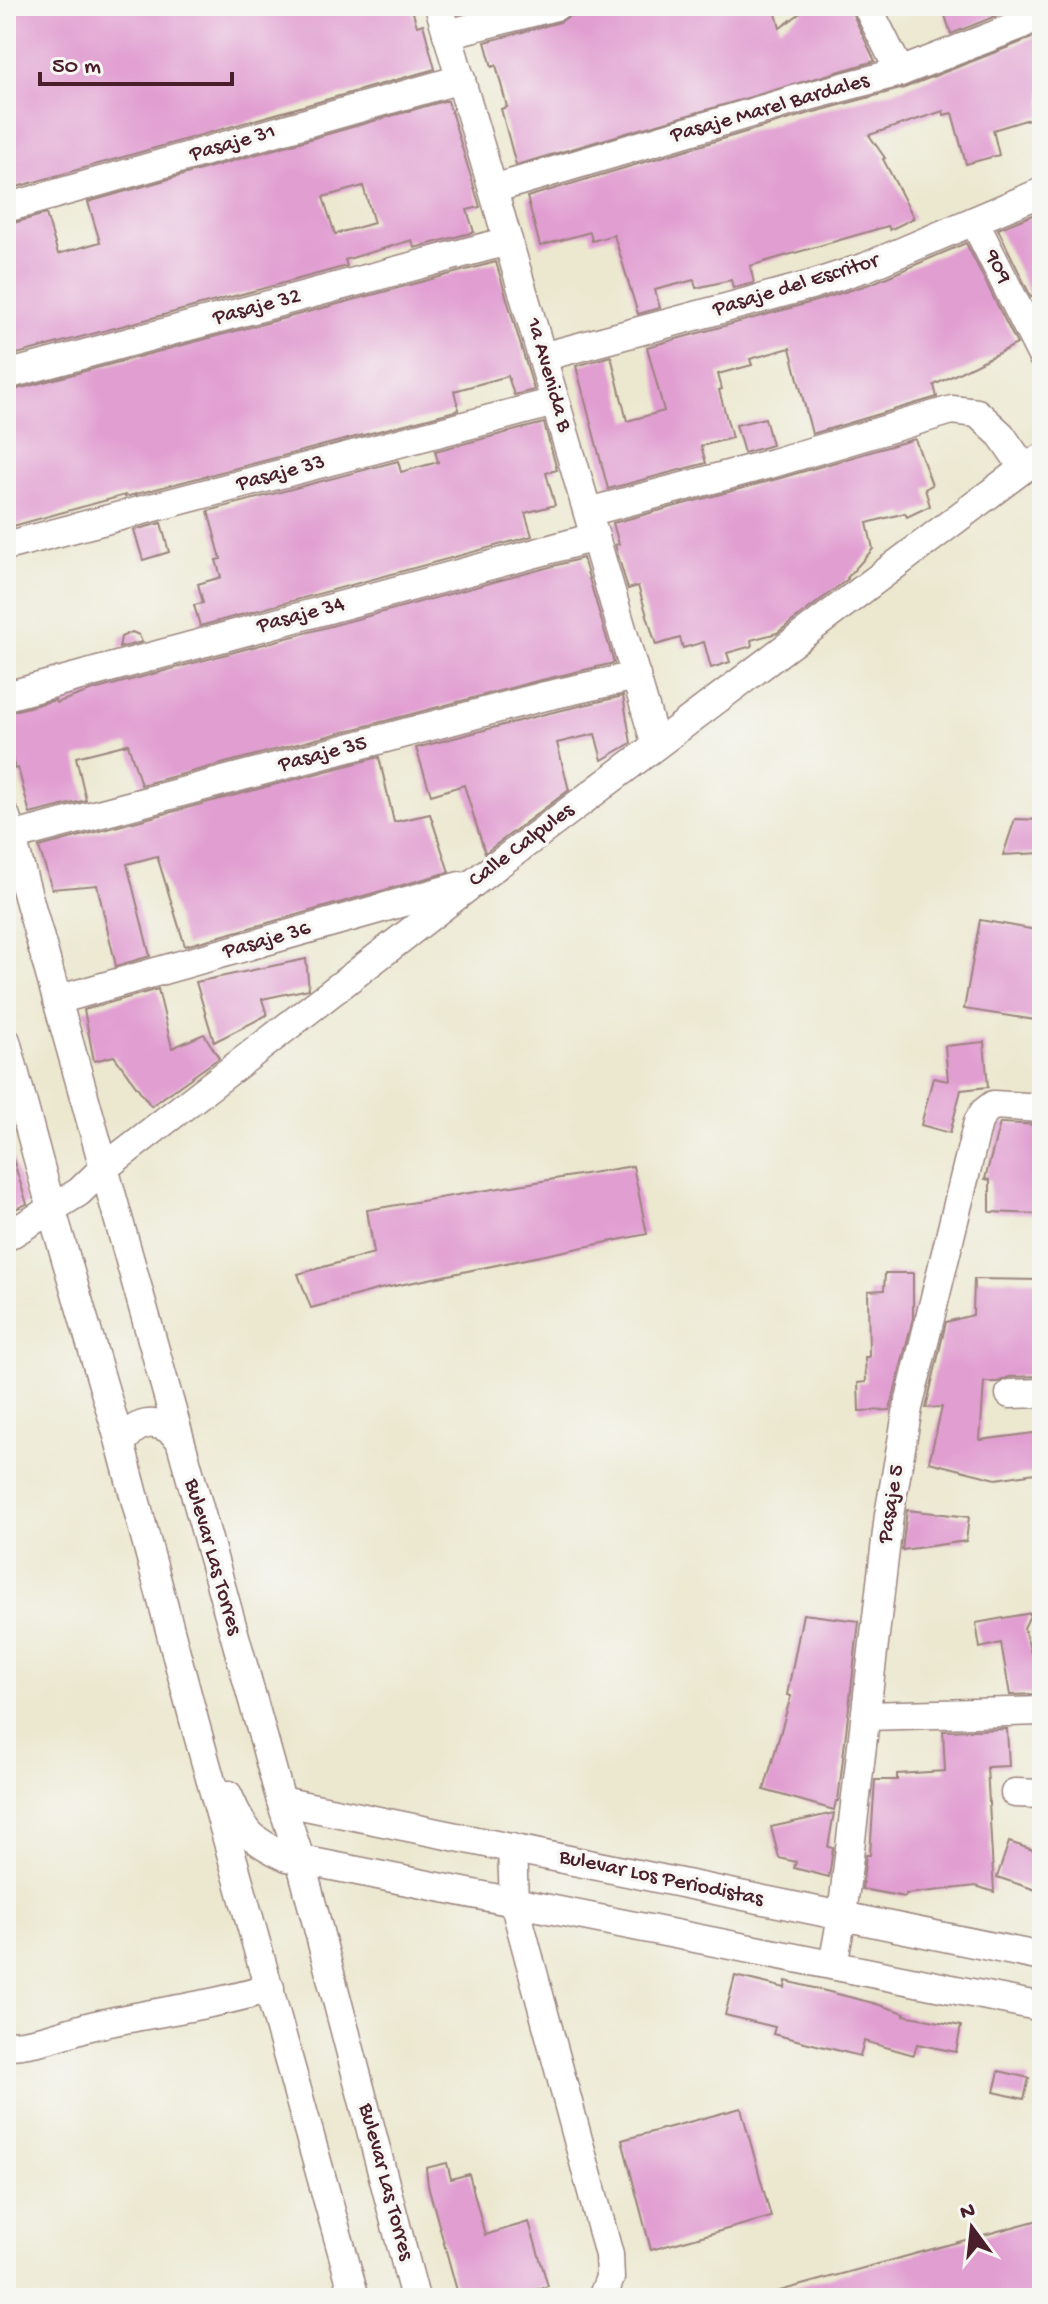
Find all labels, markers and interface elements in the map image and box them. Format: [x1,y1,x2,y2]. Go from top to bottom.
scale bar [40,36,232,86]
text: 50 m [52,53,101,82]
street label: Pasaje Marel Bardales [667,68,873,150]
street label: Pasaje 31 [186,119,279,169]
street label: 909 [977,245,1016,288]
street label: Pasaje del Escritor [709,248,884,324]
street label: Pasaje 32 [209,284,304,332]
street label: 1a Avenida B [519,314,577,436]
street label: Pasaje 33 [233,450,328,499]
street label: Pasaje 34 [253,592,348,640]
street label: Pasaje 35 [275,731,370,780]
street label: Calle Calpules [464,798,580,894]
street label: Pasaje 36 [219,916,315,966]
street label: Pasaje 5 [873,1463,911,1546]
street label: Bulevar Las Torres [177,1475,247,1639]
street label: Bulevar Los Periodistas [556,1844,766,1914]
street label: Bulevar Las Torres [351,2100,419,2264]
north arrow [932,2188,1012,2268]
text: N [958,2198,978,2227]

